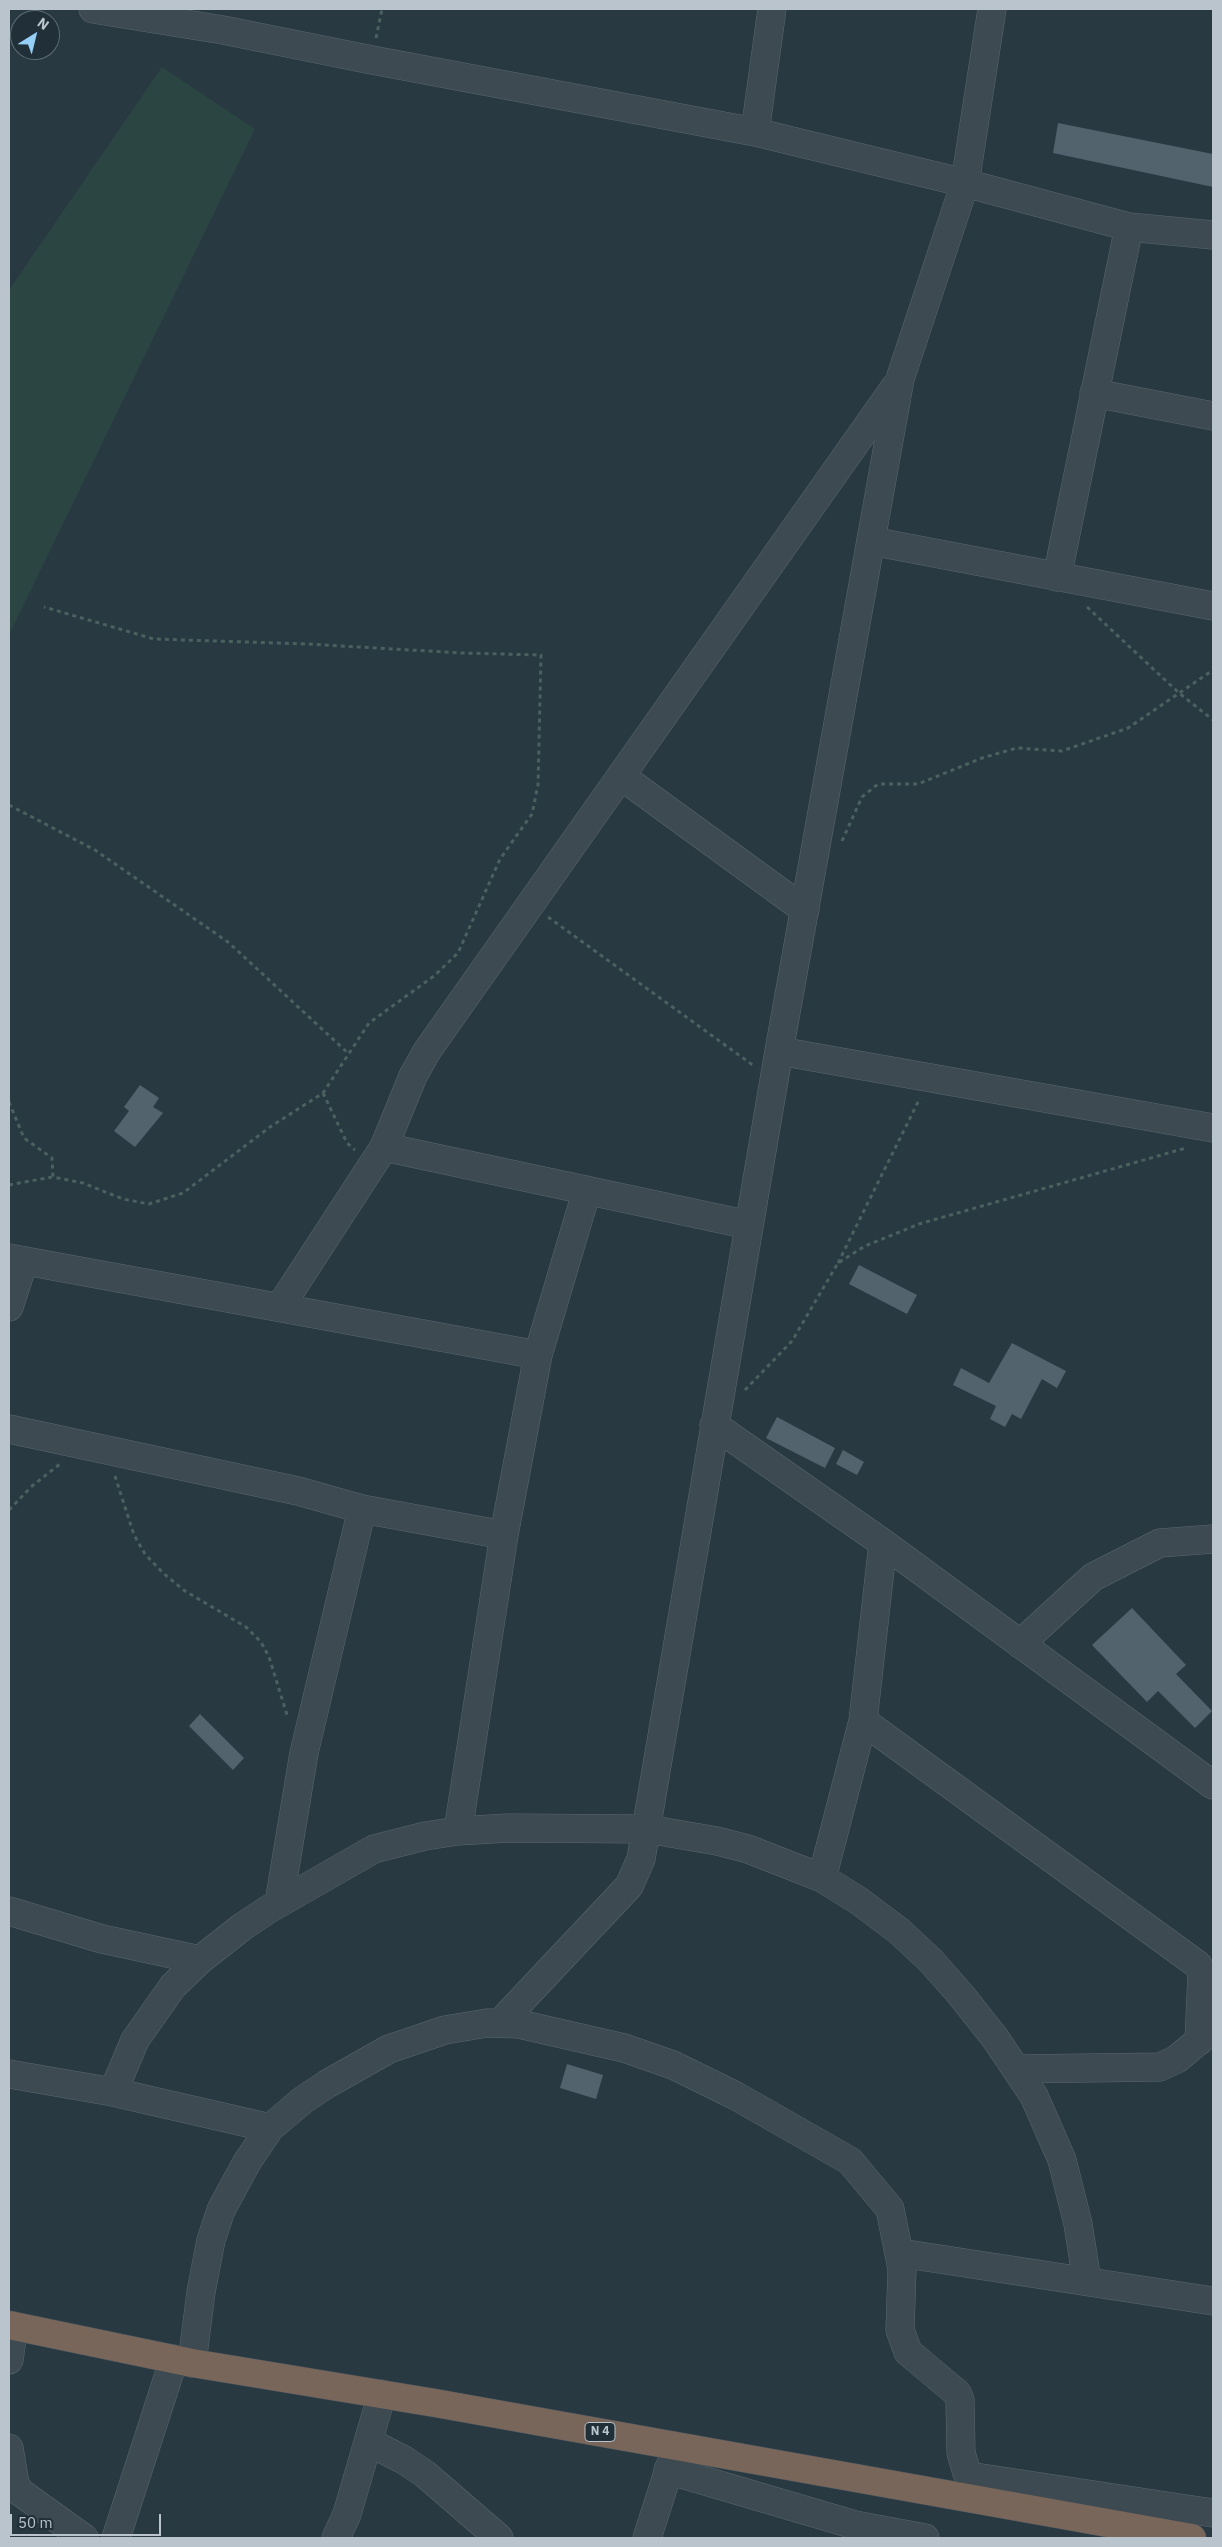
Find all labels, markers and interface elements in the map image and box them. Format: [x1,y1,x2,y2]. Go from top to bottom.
north arrow [10,10,60,60]
text: N [34,13,53,34]
road number: N 4 [585,2422,615,2442]
scale bar [12,2504,164,2536]
text: 50 m [18,2513,53,2532]

